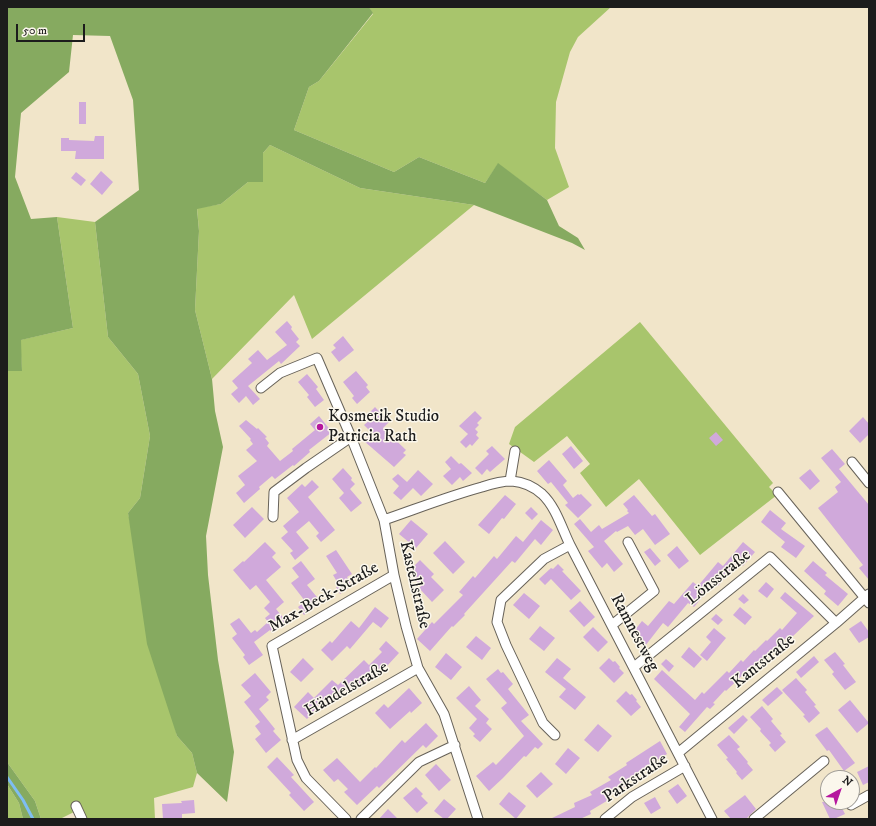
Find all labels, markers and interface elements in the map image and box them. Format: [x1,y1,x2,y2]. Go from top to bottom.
scale bar [18,16,87,42]
text: 50 m [23,23,47,38]
place label: Kosmetik Studio Patricia Rath [328,407,439,447]
marker: Kosmetik Studio Patricia Rath [315,422,325,432]
street label: Kastellstraße [394,539,434,631]
street label: Lönsstraße [683,546,755,610]
street label: Max-Beck-Straße [265,558,383,638]
street label: Ramnestweg [605,591,663,675]
street label: Kantstraße [728,630,800,694]
street label: Händelstraße [302,658,392,722]
street label: Parkstraße [600,750,672,808]
north arrow [820,770,860,810]
text: N [839,773,855,790]

